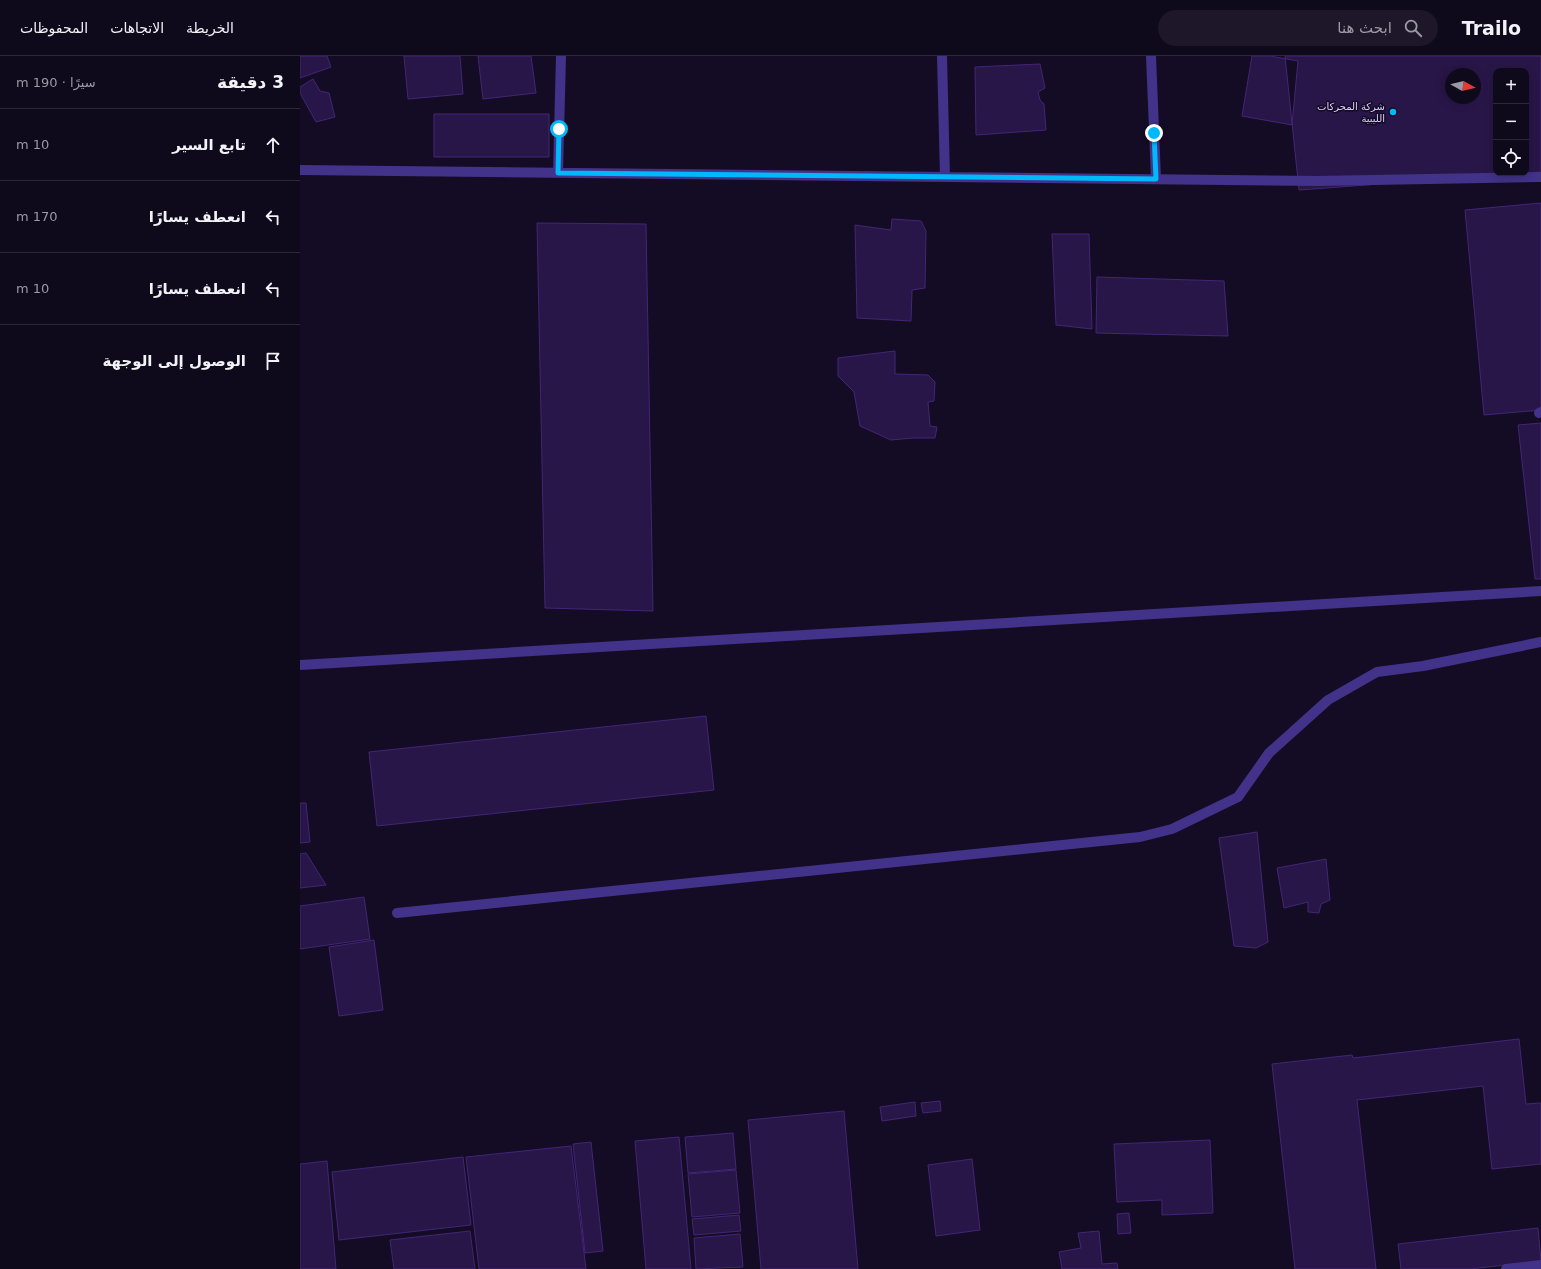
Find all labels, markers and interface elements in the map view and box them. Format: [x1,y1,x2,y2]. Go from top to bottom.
search box [1158,10,1438,46]
icon: search [1402,17,1424,39]
text: Trailo [1462,17,1521,39]
text: ابحث هنا [1337,19,1392,37]
text: المحفوظات [20,20,88,36]
text: الاتجاهات [110,20,164,36]
text: الخريطة [186,20,234,36]
north arrow [1445,68,1481,104]
map controls [1493,68,1529,176]
button: + [1493,68,1529,104]
text: 3 دقيقة [217,72,284,92]
text: سيرًا · 190 m [16,75,96,90]
place label: شركة المحركات الليبية [1317,101,1385,124]
button: − [1493,104,1529,140]
marker: شركة المحركات الليبية [1388,107,1398,117]
route start [550,120,568,138]
route end [1145,124,1163,142]
icon: ahead [262,134,284,156]
text: تابع السير [172,136,246,154]
text: 10 m [16,137,49,152]
button: locate [1493,140,1529,176]
icon: left [262,206,284,228]
text: انعطف يسارًا [149,208,246,226]
text: 170 m [16,209,58,224]
icon: left [262,278,284,300]
text: انعطف يسارًا [149,280,246,298]
text: 10 m [16,281,49,296]
icon: arrive [262,350,284,372]
text: الوصول إلى الوجهة [103,352,246,370]

